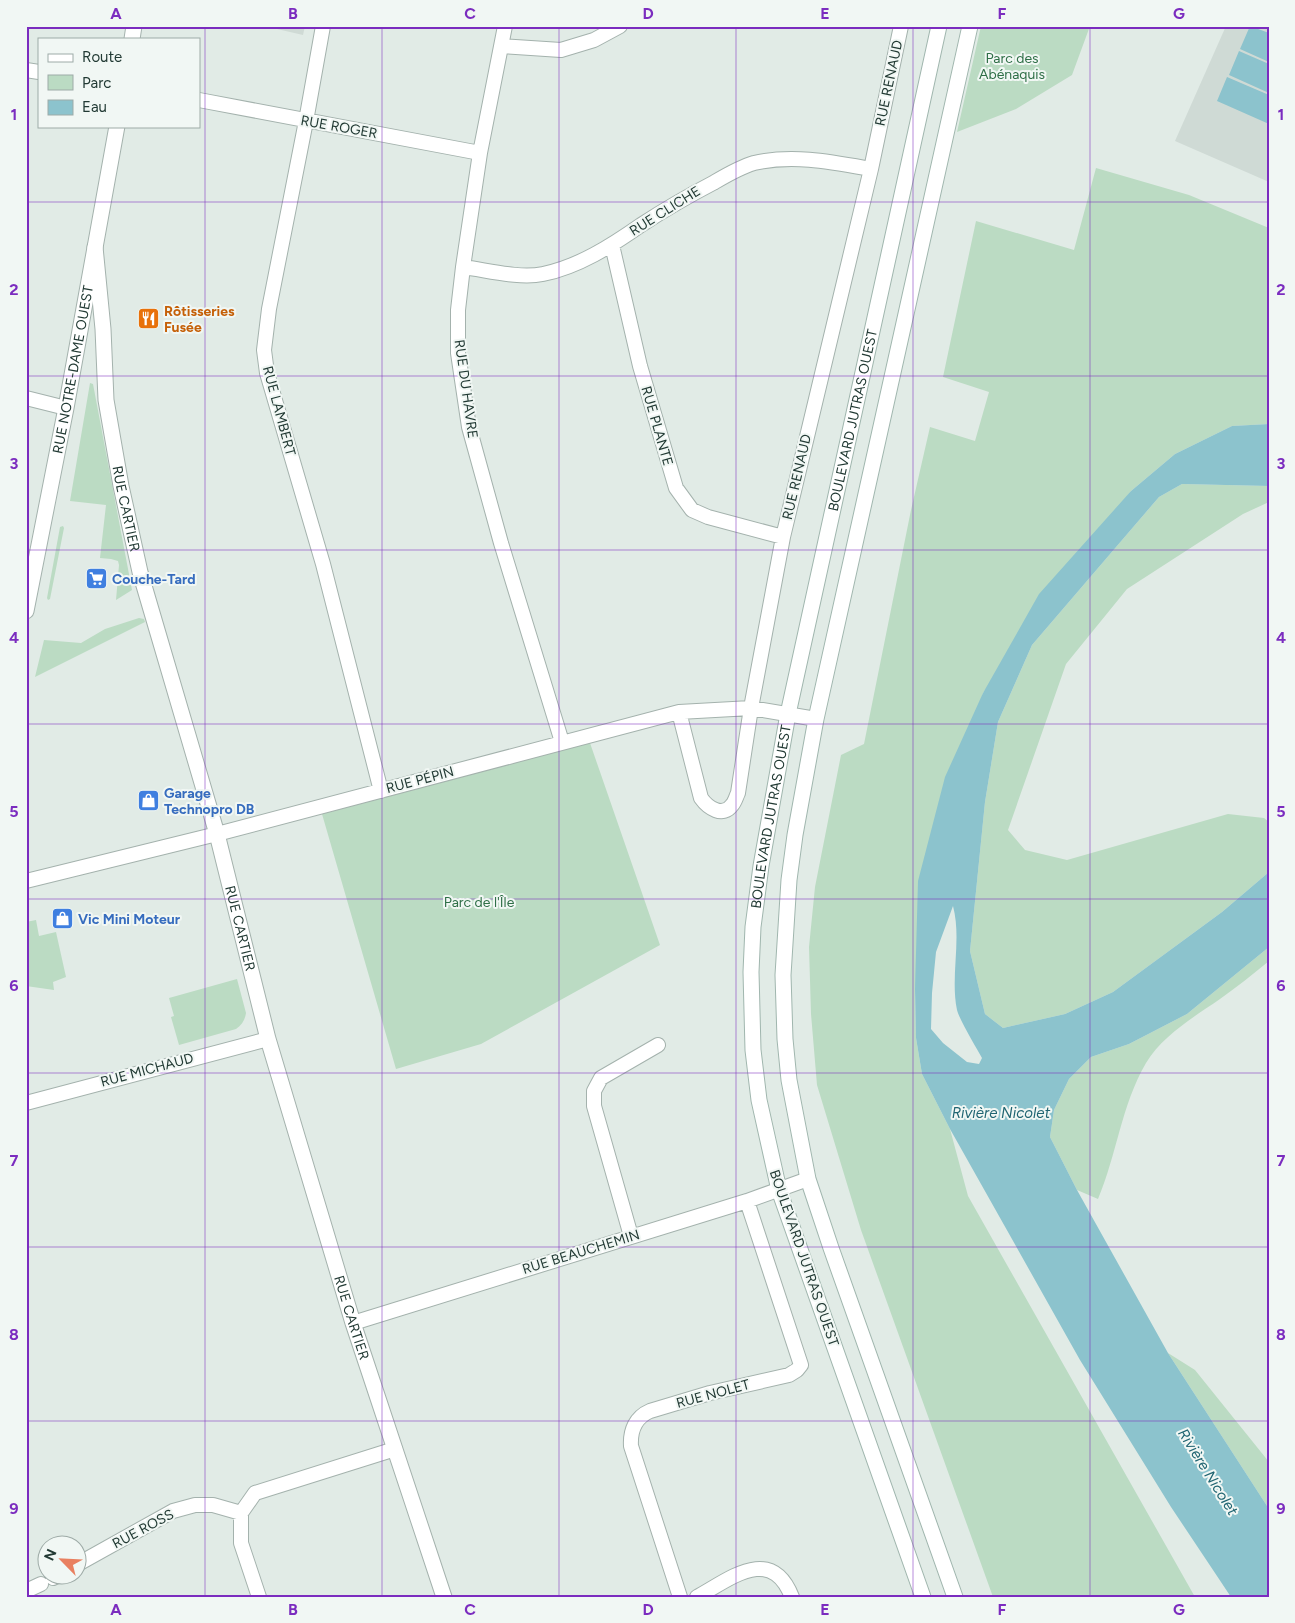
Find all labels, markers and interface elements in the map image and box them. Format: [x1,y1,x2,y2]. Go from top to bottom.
text: A [110,4,122,23]
text: B [288,4,298,23]
text: C [464,4,476,23]
text: D [642,4,654,23]
text: E [820,4,830,23]
text: F [998,4,1007,23]
text: G [1173,4,1185,23]
legend [38,38,200,128]
street label: RUE RENAUD [872,39,906,127]
text: Route [82,48,122,66]
park label: Parc des Abénaquis [979,50,1045,83]
text: Parc [82,74,111,92]
text: Eau [82,98,107,116]
text: 1 [11,105,17,124]
text: 1 [1278,105,1284,124]
street label: RUE ROGER [299,112,379,142]
street label: RUE CLICHE [626,182,704,240]
text: 2 [9,280,19,299]
text: 2 [1276,280,1286,299]
street label: RUE NOTRE-DAME OUEST [49,284,97,455]
place label: Rôtisseries Fusée [164,303,235,336]
restaurant icon: Rôtisseries Fusée [136,307,160,331]
street label: BOULEVARD JUTRAS OUEST [824,327,881,513]
street label: RUE DU HAVRE [451,339,481,439]
street label: RUE LAMBERT [259,364,299,458]
street label: RUE PLANTE [638,384,676,468]
street label: RUE RENAUD [779,433,815,521]
text: 3 [10,454,19,473]
text: 3 [1277,454,1286,473]
street label: RUE CARTIER [109,464,144,553]
supermarket icon: Couche-Tard [84,567,108,591]
place label: Couche-Tard [112,571,196,588]
text: 4 [9,628,19,647]
text: 4 [1276,628,1286,647]
street label: BOULEVARD JUTRAS OUEST [747,723,794,910]
street label: RUE PÉPIN [384,763,456,797]
place label: Garage Technopro DB [164,785,255,818]
shop icon: Garage Technopro DB [136,789,160,813]
text: 5 [9,802,19,821]
text: 5 [1276,802,1286,821]
street label: RUE CARTIER [222,884,259,973]
park label: Parc de l'Île [444,894,515,911]
shop icon: Vic Mini Moteur [50,907,74,931]
place label: Vic Mini Moteur [78,911,181,928]
text: 6 [9,976,19,995]
text: 6 [1276,976,1286,995]
street label: RUE MICHAUD [99,1049,195,1091]
water label: Rivière Nicolet [952,1104,1051,1122]
text: 7 [10,1151,19,1170]
text: 7 [1277,1151,1286,1170]
street label: BOULEVARD JUTRAS OUEST [766,1167,842,1349]
street label: RUE BEAUCHEMIN [520,1226,642,1278]
street label: RUE CARTIER [331,1273,373,1362]
text: 8 [9,1325,19,1344]
text: 8 [1276,1325,1286,1344]
street label: RUE NOLET [674,1376,752,1412]
water label: Rivière Nicolet [1174,1425,1242,1519]
text: 9 [9,1499,19,1518]
text: 9 [1276,1499,1286,1518]
street label: RUE ROSS [109,1506,177,1552]
north arrow [38,1536,88,1586]
text: N [41,1547,61,1563]
text: A [110,1600,122,1619]
text: B [288,1600,298,1619]
text: C [464,1600,476,1619]
text: D [642,1600,654,1619]
text: E [820,1600,830,1619]
text: F [998,1600,1007,1619]
text: G [1173,1600,1185,1619]

